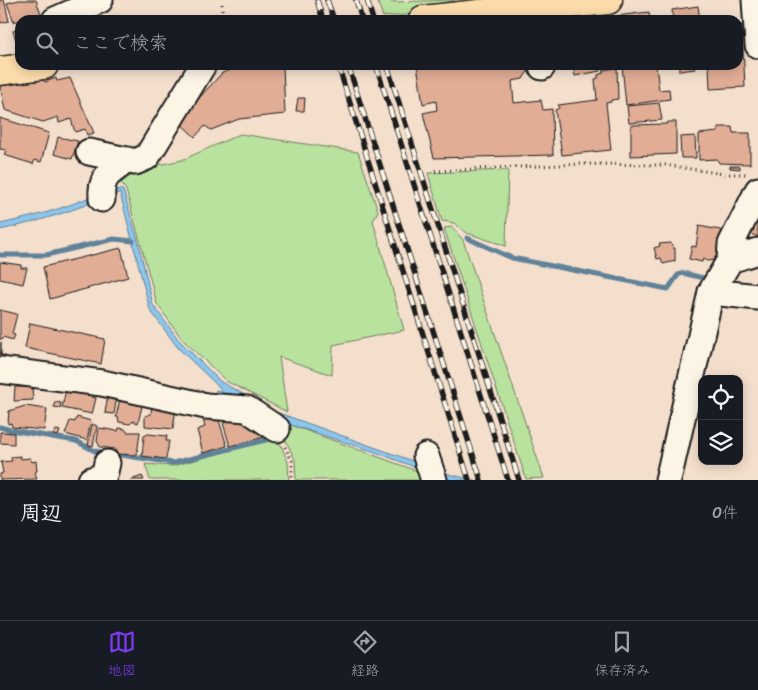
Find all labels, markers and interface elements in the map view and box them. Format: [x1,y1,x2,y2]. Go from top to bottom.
search box [15,15,743,70]
text: ここで検索 [73,26,168,59]
icon: search [33,29,61,57]
map controls [698,375,743,465]
button: locate [698,375,743,420]
button: layers [698,420,743,465]
text: 周辺 [20,494,62,532]
text: 0件 [712,498,738,527]
tab: 地図 [108,628,136,683]
tab: 経路 [351,628,379,683]
tab: 保存済み [594,628,650,683]

